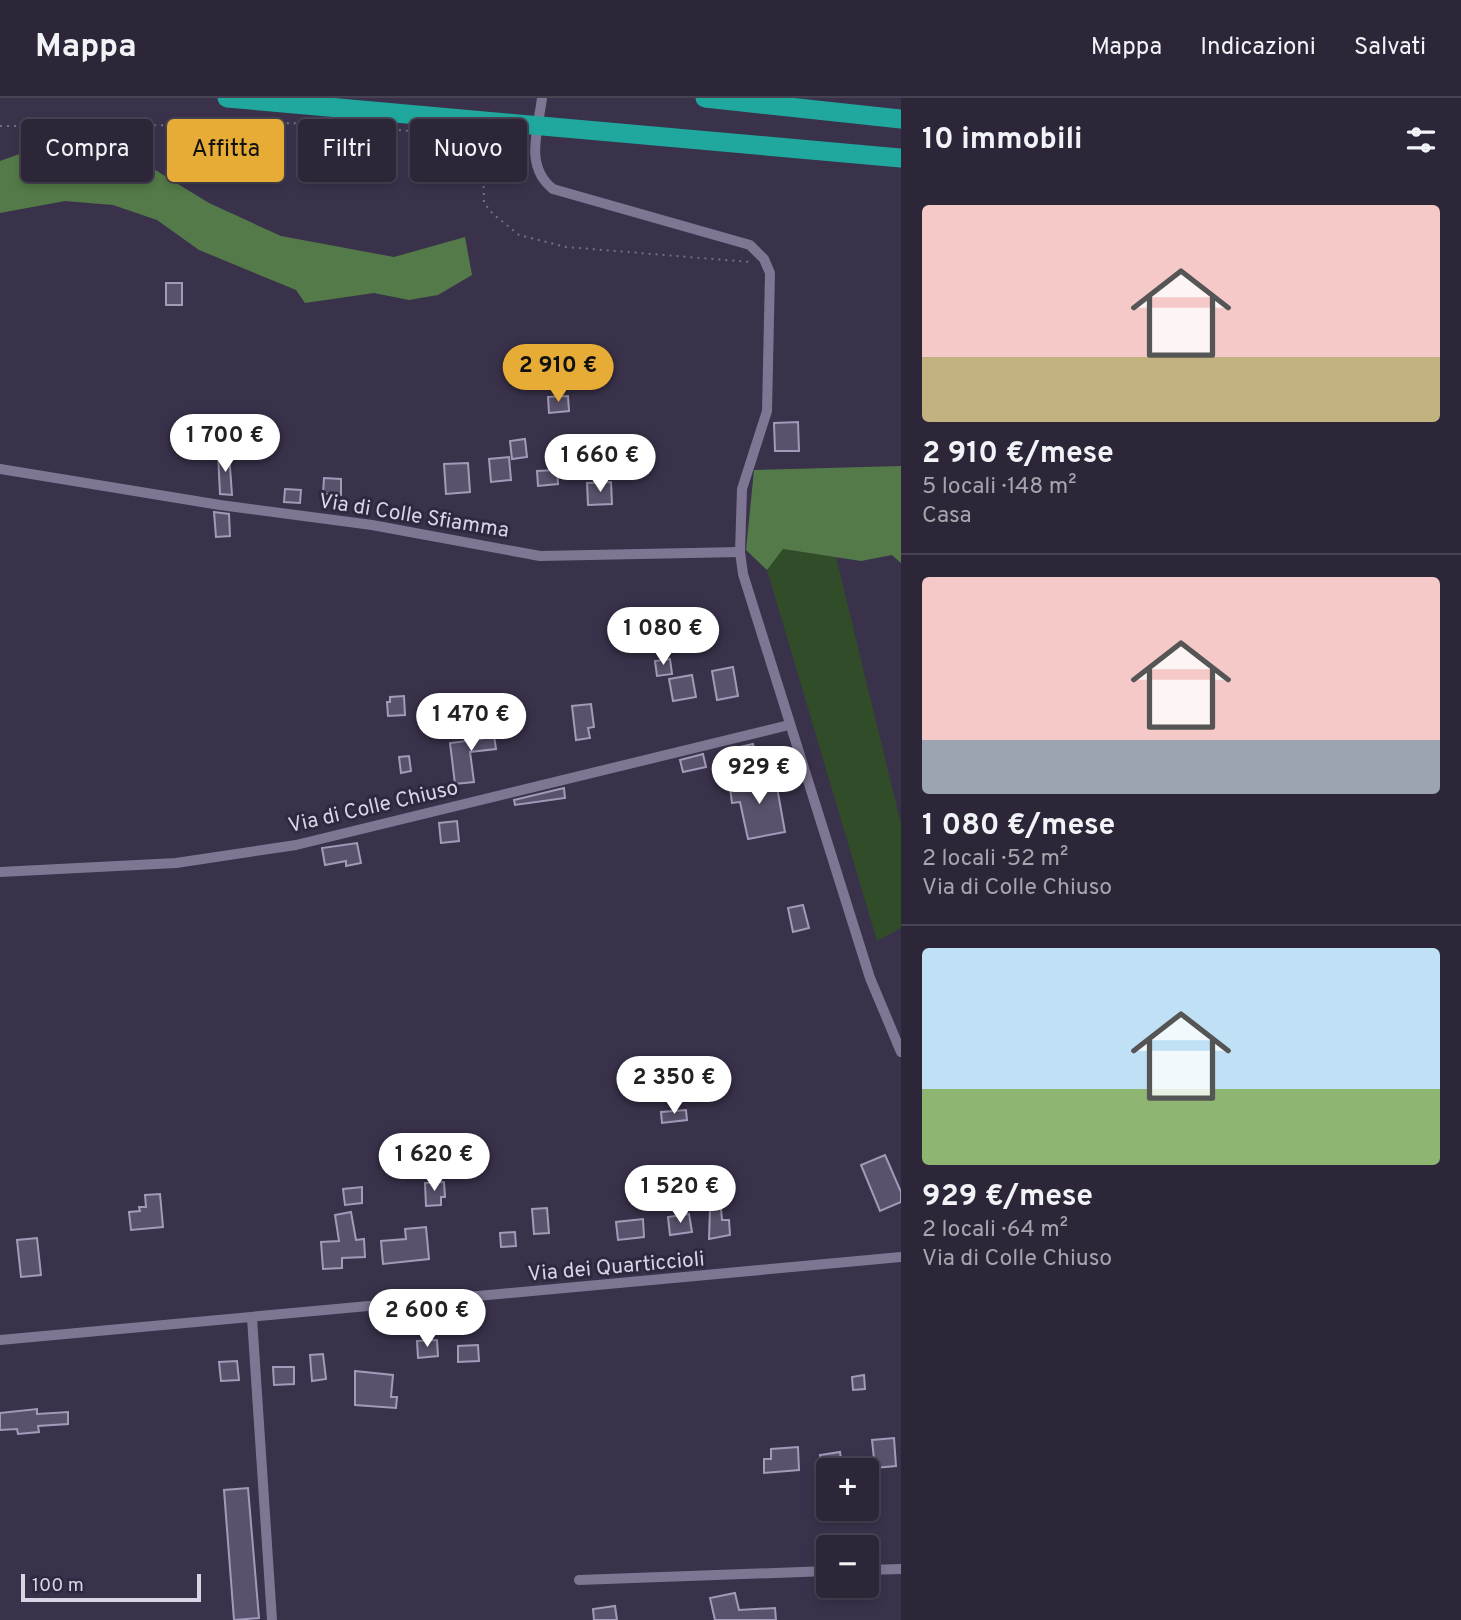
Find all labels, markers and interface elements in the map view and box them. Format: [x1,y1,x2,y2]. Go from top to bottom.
text: Mappa [35,27,137,69]
text: Mappa [1091,33,1162,63]
text: Indicazioni [1200,33,1316,63]
text: Salvati [1354,33,1426,63]
chip: Compra [21,119,153,182]
chip: Affitta [167,119,284,182]
chip: Filtri [298,119,396,182]
chip: Nuovo [410,119,527,182]
icon: filters [1402,121,1440,159]
text: 10 immobili [922,122,1083,159]
icon: home [1118,250,1244,376]
pin: 2 910 € [493,344,623,404]
text: 2 910 € [519,352,597,381]
pin: 1 700 € [160,414,290,474]
text: 1 700 € [186,422,264,451]
pin: 1 660 € [535,434,665,494]
text: 2 910 €/mese [922,436,1114,473]
text: 1 660 € [561,442,639,471]
text: 5 locali · 148 m² [922,473,1077,502]
street label: Via di Colle Sfiamma [317,488,511,545]
text: Casa [922,502,972,531]
pin: 1 080 € [598,608,728,667]
text: 1 080 € [623,615,703,644]
icon: home [1118,622,1244,748]
pin: 1 470 € [406,694,536,753]
text: 1 470 € [432,701,510,730]
pin: 929 € [710,746,808,806]
text: 929 € [728,754,790,783]
street label: Via di Colle Chiuso [286,775,461,840]
text: 1 080 €/mese [922,808,1115,845]
text: 2 locali · 52 m² [922,845,1068,874]
text: Via di Colle Chiuso [922,874,1112,903]
icon: home [1118,993,1244,1119]
pin: 2 350 € [609,1056,739,1116]
text: 2 350 € [632,1064,716,1093]
pin: 1 620 € [369,1134,499,1193]
text: 1 620 € [395,1141,473,1170]
pin: 1 520 € [615,1166,745,1225]
text: 1 520 € [641,1173,719,1202]
text: 929 €/mese [922,1179,1093,1216]
text: 2 locali · 64 m² [922,1216,1068,1245]
text: Via di Colle Chiuso [922,1245,1112,1274]
street label: Via dei Quarticcioli [527,1246,706,1289]
pin: 2 600 € [362,1290,492,1349]
text: 2 600 € [385,1297,469,1326]
map controls [816,1458,879,1598]
button: + [816,1458,879,1521]
button: − [816,1535,879,1598]
scale bar [21,1571,201,1603]
text: 100 m [32,1574,84,1598]

